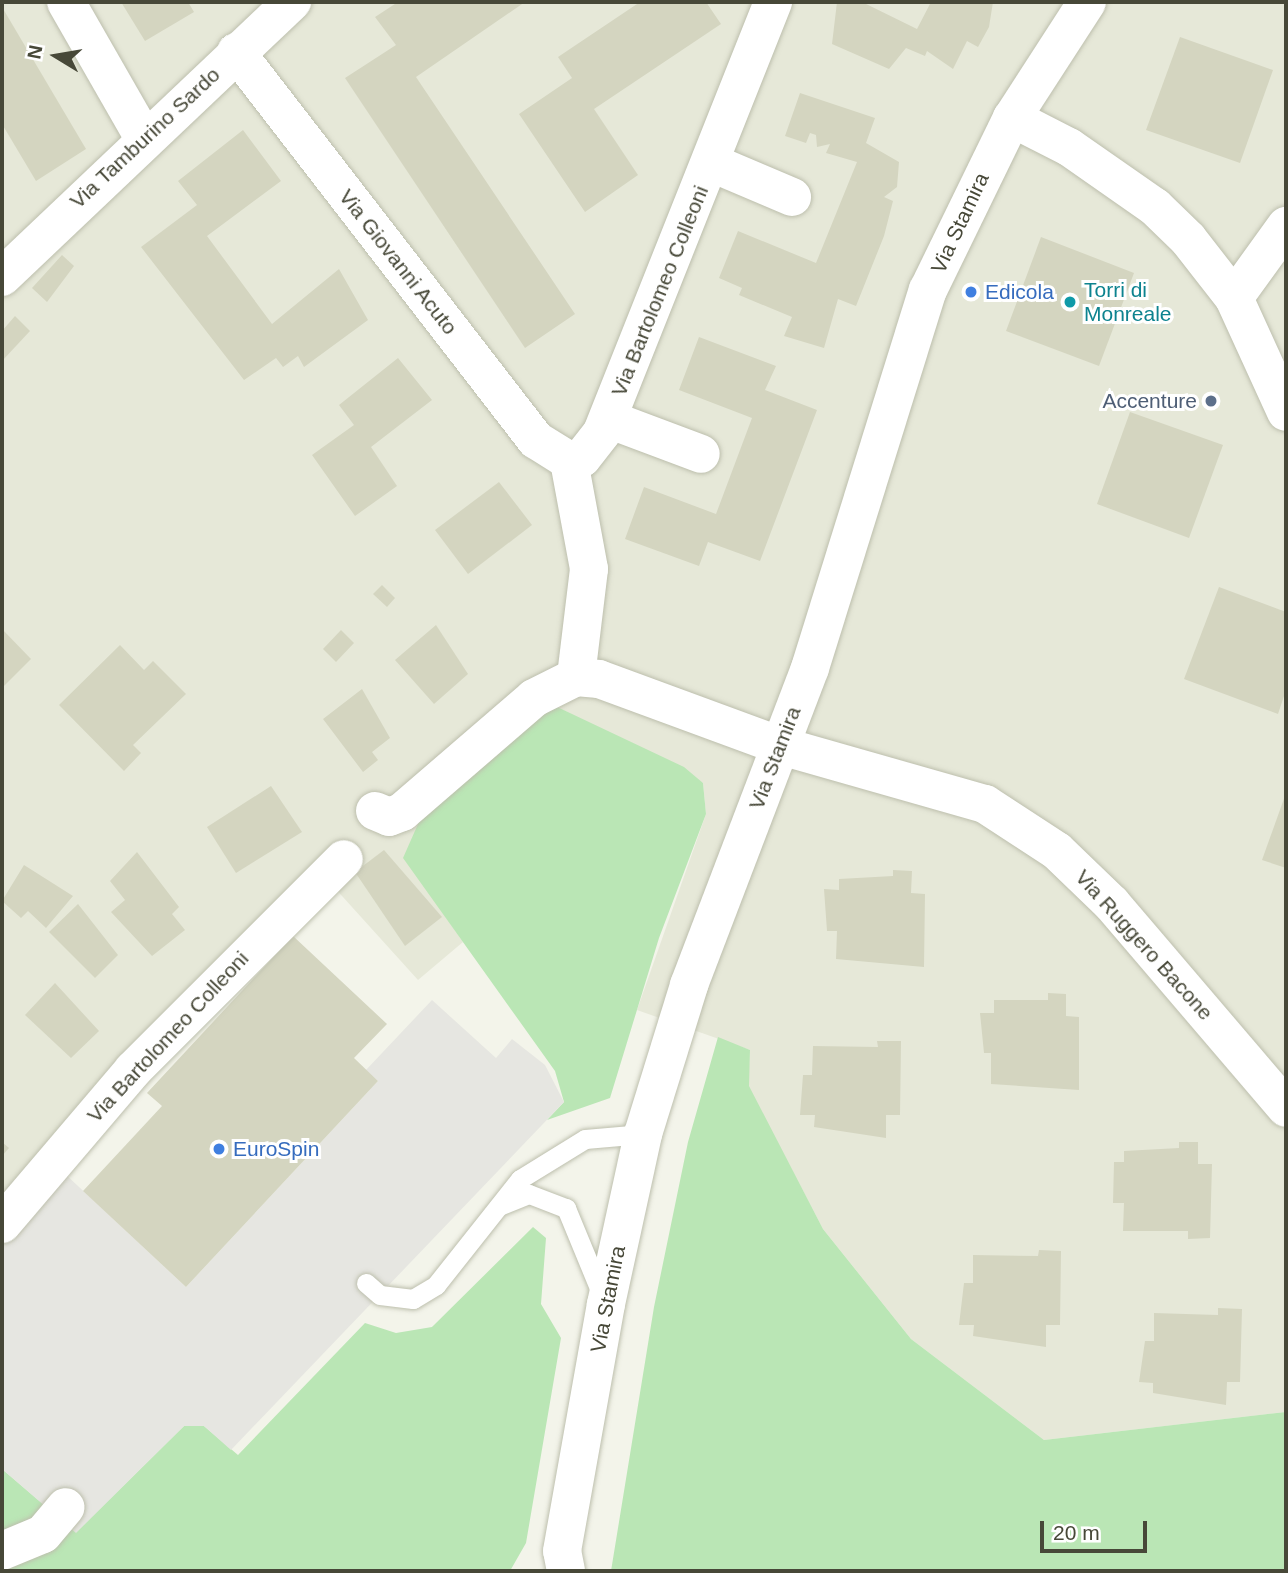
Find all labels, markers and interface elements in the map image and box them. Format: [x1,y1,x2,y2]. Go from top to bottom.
north arrow [21,21,91,91]
text: N [23,43,47,61]
street label: Via Tamburino Sardo [65,62,225,214]
street label: Via Stamira [926,169,994,277]
street label: Via Bartolomeo Colleoni [606,182,714,400]
street label: Via Giovanni Acuto [333,184,463,340]
place label: Torri di Monreale [1084,277,1172,327]
place label: Edicola [985,279,1054,305]
marker: Edicola [963,284,979,300]
marker: Torri di Monreale [1062,294,1078,310]
place label: Accenture [1102,388,1197,414]
marker: Accenture [1203,393,1219,409]
street label: Via Stamira [744,703,806,813]
street label: Via Ruggero Bacone [1070,865,1218,1025]
street label: Via Bartolomeo Colleoni [82,946,254,1128]
place label: EuroSpin [233,1136,319,1162]
marker: EuroSpin [211,1141,227,1157]
street label: Via Stamira [585,1244,631,1354]
scale bar [1043,1506,1150,1550]
text: 20 m [1053,1521,1100,1544]

